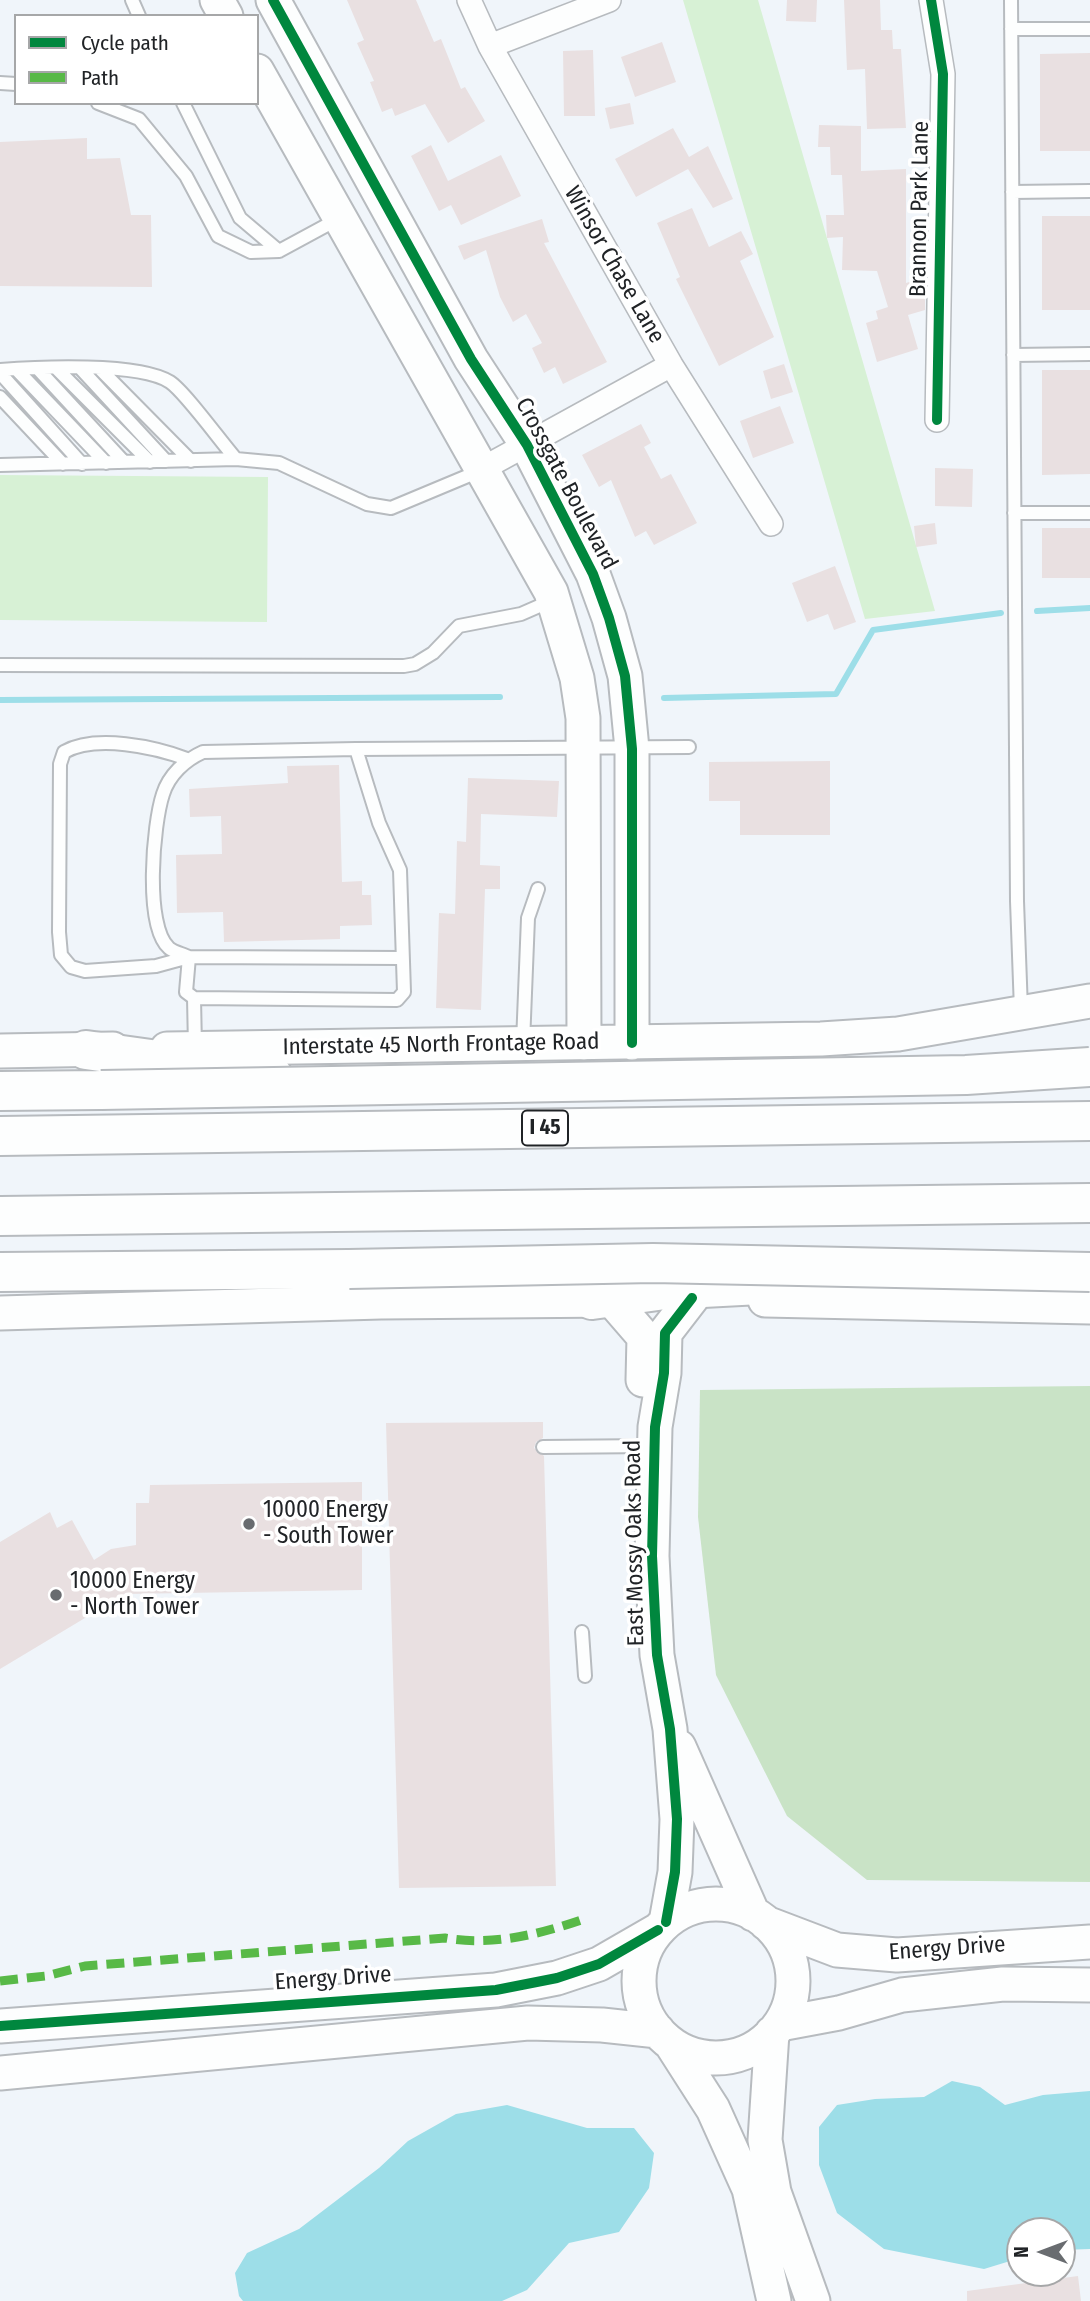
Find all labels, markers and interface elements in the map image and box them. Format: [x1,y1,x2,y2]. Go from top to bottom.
legend [14,14,259,105]
text: Cycle path [81,30,169,56]
text: Path [81,65,119,91]
street label: Brannon Park Lane [905,121,935,297]
street label: Winsor Chase Lane [558,182,670,348]
street label: Crossgate Boulevard [509,393,623,575]
street label: Interstate 45 North Frontage Road [282,1028,600,1062]
road number: I 45 [522,1110,568,1146]
street label: East Mossy Oaks Road [619,1439,651,1647]
place label: 10000 Energy - South Tower [263,1497,393,1551]
marker: 10000 Energy - South Tower [241,1516,257,1532]
place label: 10000 Energy - North Tower [70,1568,199,1622]
marker: 10000 Energy - North Tower [48,1587,64,1603]
street label: Energy Drive [888,1931,1006,1967]
street label: Energy Drive [274,1961,392,1997]
north arrow [1006,2217,1076,2287]
text: N [1010,2246,1033,2258]

